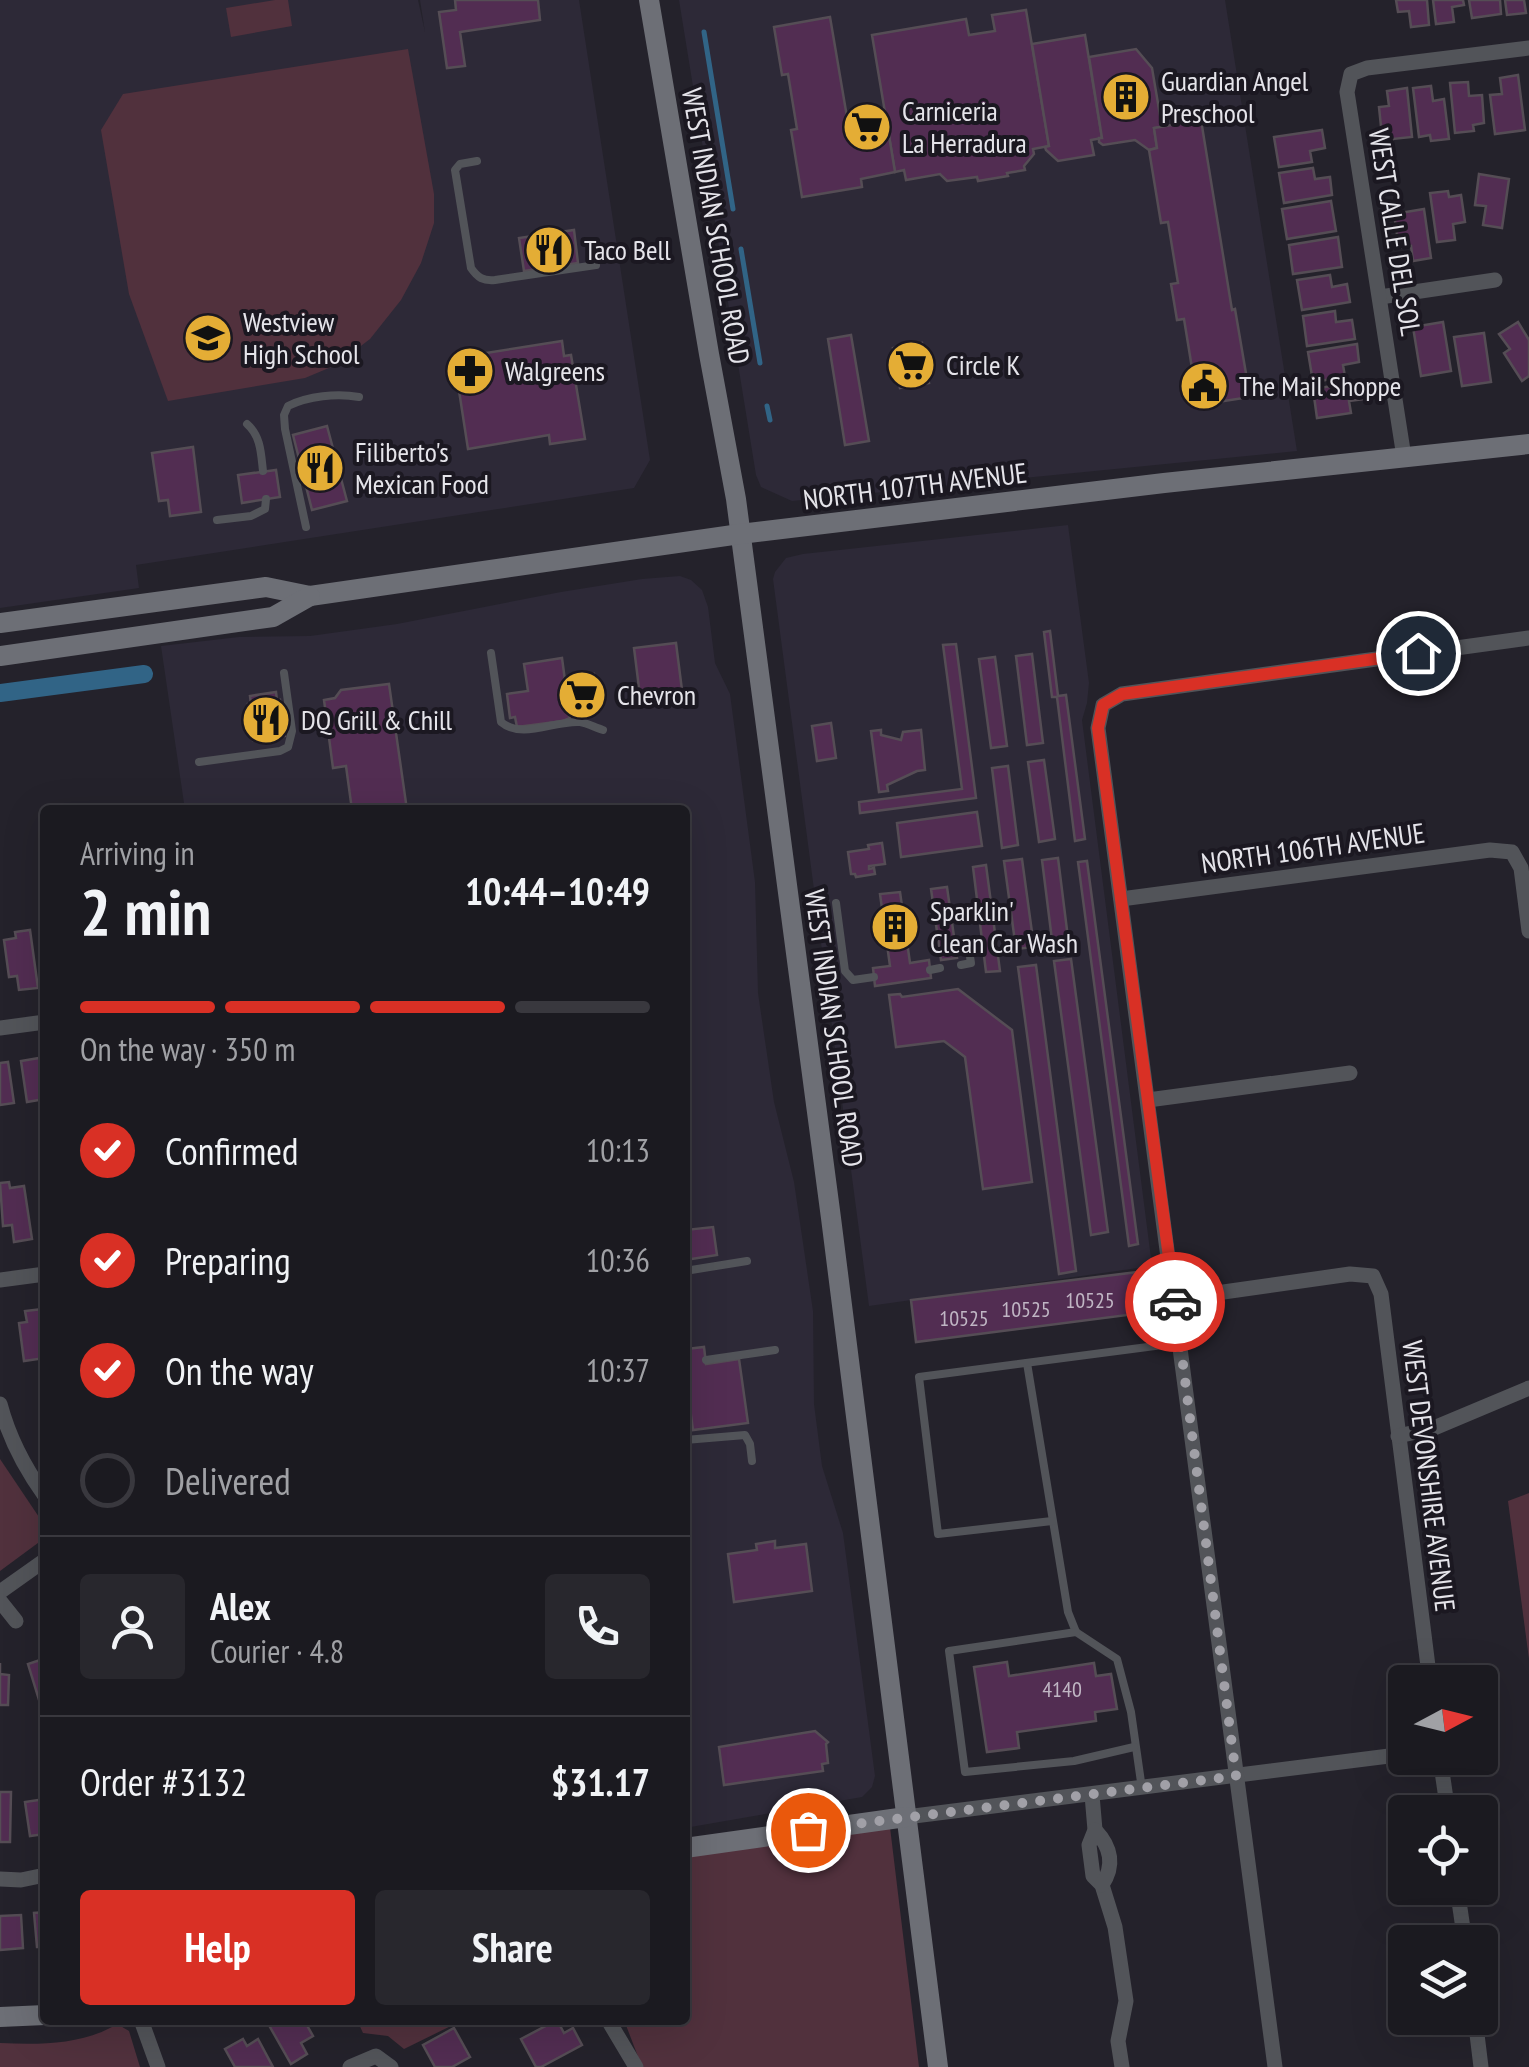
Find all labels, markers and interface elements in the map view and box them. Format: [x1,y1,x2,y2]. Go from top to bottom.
place label: Guardian Angel Preschool [1161,62,1309,131]
building icon: Guardian Angel Preschool [1100,71,1152,123]
street label: WEST INDIAN SCHOOL ROAD [674,85,759,367]
place label: Carniceria La Herradura [902,92,1027,161]
supermarket icon: Carniceria La Herradura [841,101,893,153]
street label: WEST CALLE DEL SOL [1361,126,1430,338]
restaurant icon: Taco Bell [523,224,575,276]
place label: Taco Bell [584,231,671,268]
place label: Westview High School [243,303,360,372]
school or university icon: Westview High School [182,312,234,364]
supermarket icon: Circle K [885,339,937,391]
pharmacy icon: Walgreens [444,345,496,397]
place label: Circle K [946,346,1021,383]
place label: Walgreens [505,352,605,389]
public building icon: The Mail Shoppe [1178,360,1230,412]
place label: The Mail Shoppe [1239,367,1401,404]
place label: Filiberto's Mexican Food [355,433,489,502]
restaurant icon: Filiberto's Mexican Food [294,442,346,494]
street label: NORTH 107TH AVENUE [801,453,1029,518]
pin [1376,611,1461,696]
icon: home [1391,626,1446,681]
supermarket icon: Chevron [556,669,608,721]
place label: Chevron [617,676,696,713]
restaurant icon: DQ Grill & Chill [240,694,292,746]
place label: DQ Grill & Chill [301,701,453,738]
street label: NORTH 106TH AVENUE [1199,814,1427,882]
text: Arriving in [80,832,195,874]
text: 10:44–10:49 [465,866,650,915]
text: 2 min [80,869,211,953]
street label: WEST INDIAN SCHOOL ROAD [797,887,872,1169]
place label: Sparklin' Clean Car Wash [930,892,1078,961]
building icon: Sparklin' Clean Car Wash [869,901,921,953]
text: On the way · 350 m [80,1028,295,1070]
icon: check [80,1123,135,1178]
text: Confirmed [165,1126,298,1175]
text: 10:13 [586,1129,650,1171]
icon: check [80,1233,135,1288]
text: Preparing [165,1236,291,1285]
text: 10:36 [586,1239,650,1281]
courier [1125,1252,1225,1352]
icon: car [1148,1275,1203,1330]
house number: 10525 [1065,1286,1115,1314]
house number: 10525 [1001,1295,1051,1323]
house number: 10525 [939,1304,989,1332]
street label: WEST DEVONSHIRE AVENUE [1395,1338,1464,1614]
icon: check [80,1343,135,1398]
text: On the way [165,1346,313,1395]
text: 10:37 [586,1349,650,1391]
text: Delivered [165,1456,291,1505]
button: person [80,1574,185,1679]
button: phone [545,1574,650,1679]
text: Alex [210,1581,271,1630]
text: Courier · 4.8 [210,1630,344,1672]
north arrow [1388,1665,1498,1775]
map controls [1388,1665,1498,2035]
house number: 4140 [1042,1675,1082,1703]
text: Order #3132 [80,1757,247,1806]
text: $31.17 [551,1757,650,1806]
pin [766,1788,851,1873]
button: locate [1388,1795,1498,1905]
icon: bag [781,1803,836,1858]
button: Help [80,1890,355,2005]
button: Share [375,1890,650,2005]
button: layers [1388,1925,1498,2035]

